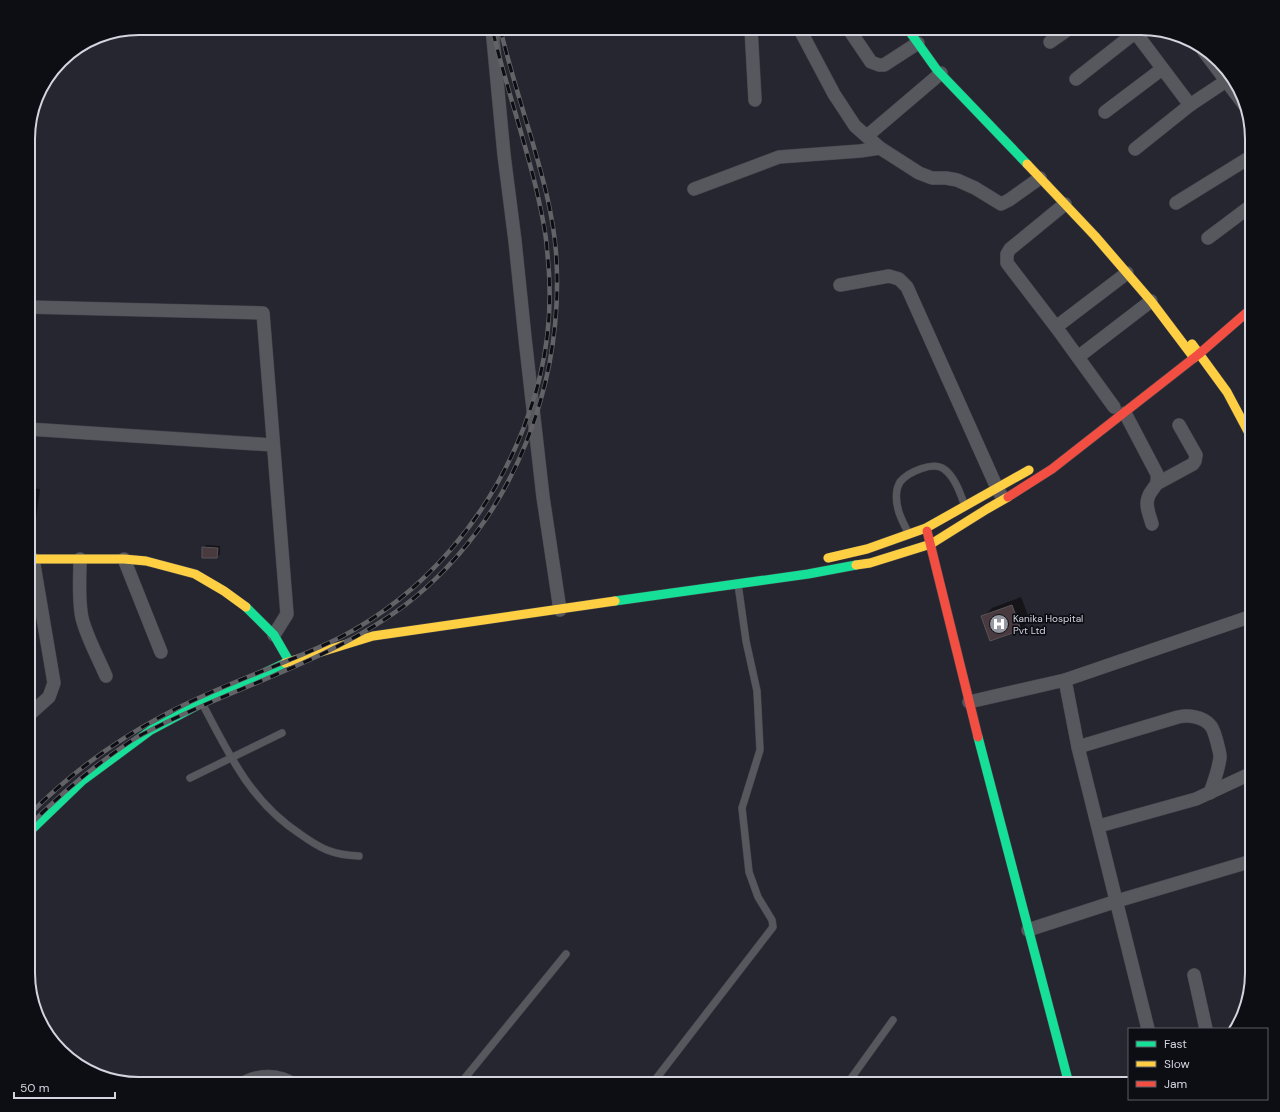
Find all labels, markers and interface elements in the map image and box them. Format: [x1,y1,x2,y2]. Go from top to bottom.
place label: Kanika Hospital Pvt Ltd [1013,612,1083,637]
hospital icon: Kanika Hospital Pvt Ltd [988,613,1010,635]
legend [1128,1028,1268,1100]
text: Fast [1164,1036,1187,1052]
text: Slow [1164,1056,1190,1072]
scale bar [14,1074,115,1100]
text: Jam [1164,1076,1187,1092]
text: 50 m [20,1080,49,1096]

